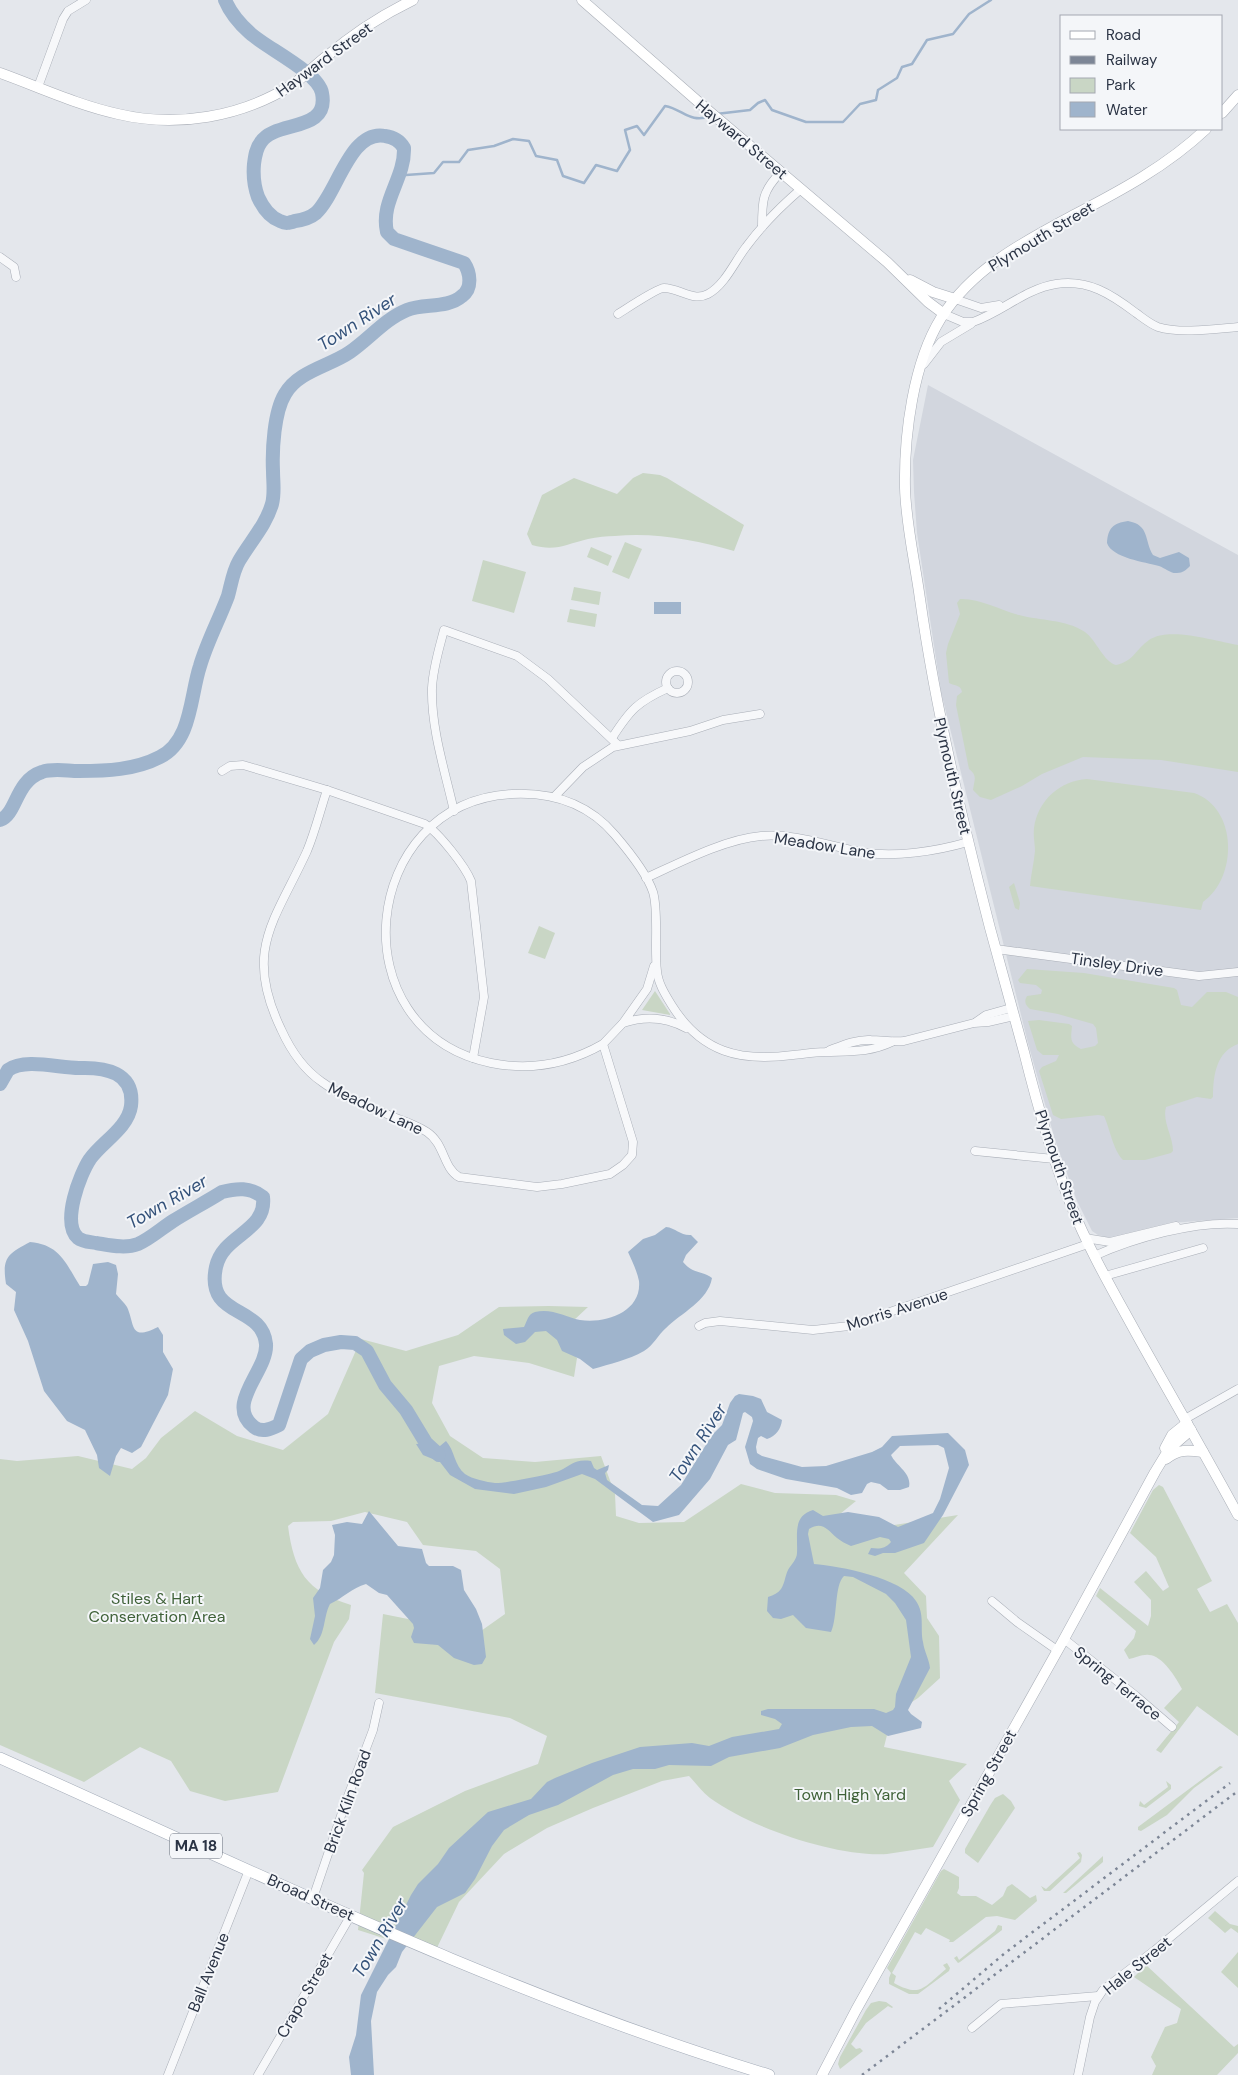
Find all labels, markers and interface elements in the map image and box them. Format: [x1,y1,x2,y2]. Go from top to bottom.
legend [1060,15,1223,130]
street label: Hayward Street [272,17,377,101]
text: Road [1106,25,1141,45]
text: Railway [1106,50,1158,70]
text: Park [1106,75,1136,95]
street label: Hayward Street [691,95,792,184]
text: Water [1106,100,1148,120]
street label: Plymouth Street [985,197,1098,276]
water label: Town River [313,287,402,356]
street label: Plymouth Street [929,715,976,837]
street label: Meadow Lane [773,827,877,864]
street label: Tinsley Drive [1069,948,1165,981]
street label: Meadow Lane [325,1077,427,1140]
street label: Plymouth Street [1030,1107,1089,1227]
water label: Town River [122,1169,213,1235]
street label: Morris Avenue [844,1283,950,1336]
water label: Town River [664,1398,733,1487]
park label: Stiles & Hart Conservation Area [89,1588,225,1627]
street label: Spring Terrace [1070,1642,1166,1725]
street label: Spring Street [956,1726,1021,1821]
street label: Brick Kiln Road [319,1747,376,1856]
park label: Town High Yard [794,1784,906,1805]
road number: MA 18 [170,1834,222,1858]
street label: Broad Street [264,1869,358,1926]
water label: Town River [347,1892,414,1983]
street label: Ball Avenue [183,1929,234,2015]
street label: Hale Street [1099,1931,1176,1999]
street label: Crapo Street [272,1949,337,2042]

